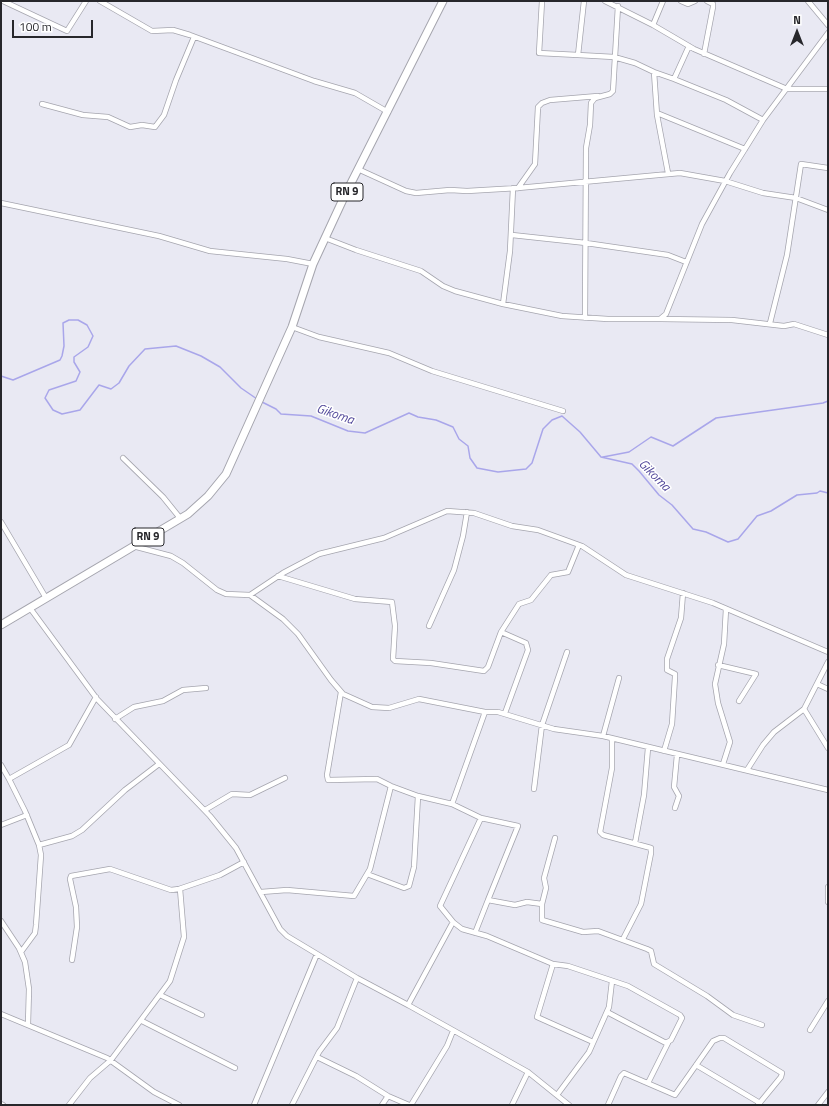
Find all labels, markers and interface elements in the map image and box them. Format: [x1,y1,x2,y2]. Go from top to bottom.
scale bar [14,12,95,38]
north arrow [777,12,817,52]
text: N [793,12,801,28]
text: 100 m [19,17,52,36]
road number: RN 9 [331,183,363,201]
water label: Gikoma [314,401,356,429]
water label: Gikoma [635,457,673,495]
road number: RN 9 [132,528,164,546]

